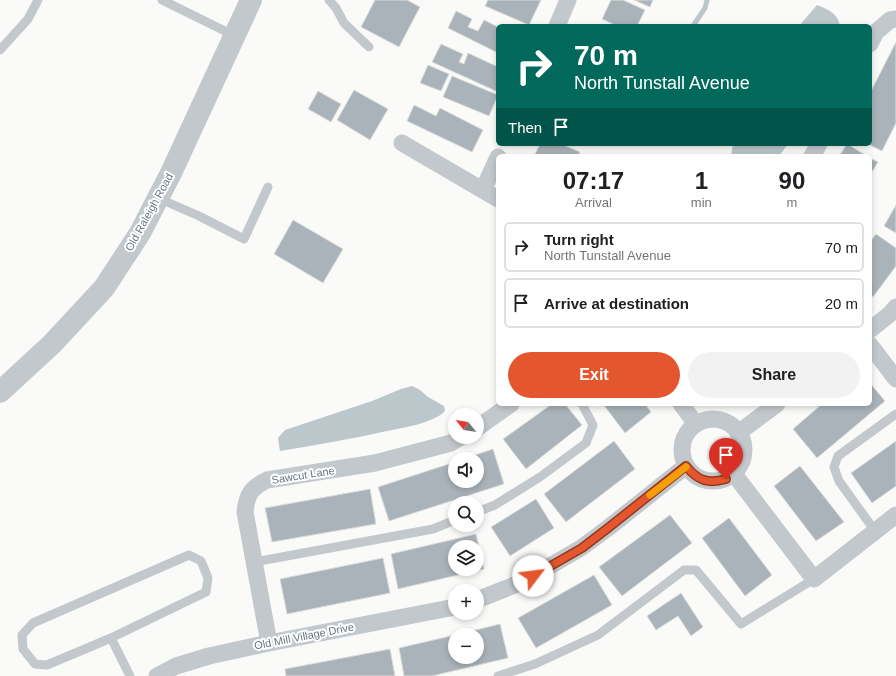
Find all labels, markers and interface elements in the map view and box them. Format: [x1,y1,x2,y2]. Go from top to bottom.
icon: right [508,40,560,92]
text: 70 m [574,40,638,71]
text: North Tunstall Avenue [574,73,750,93]
icon: arrive [550,116,572,138]
text: Then [508,119,542,136]
text: 07:17 [563,167,624,194]
text: 1 [695,167,708,194]
text: 90 [779,167,805,194]
street label: Old Raleigh Road [123,171,175,253]
text: Arrival [575,195,612,210]
text: min [691,195,712,210]
text: m [786,195,797,210]
text: Turn right [544,231,614,248]
icon: right [510,236,532,258]
text: 70 m [825,239,858,256]
text: North Tunstall Avenue [544,248,671,263]
icon: arrive [510,292,532,314]
text: Arrive at destination [544,295,689,312]
text: 20 m [825,295,858,312]
button: Exit [508,352,680,398]
button: Share [688,352,860,398]
north arrow [448,408,484,444]
map controls [448,408,484,664]
pin [709,438,743,479]
icon: arrive [715,444,737,466]
button: sound [448,452,484,488]
street label: Sawcut Lane [271,464,335,486]
button: search [448,496,484,532]
button: layers [448,540,484,576]
position arrow [512,555,554,597]
button: + [448,584,484,620]
street label: Old Mill Village Drive [253,620,355,652]
button: − [448,628,484,664]

